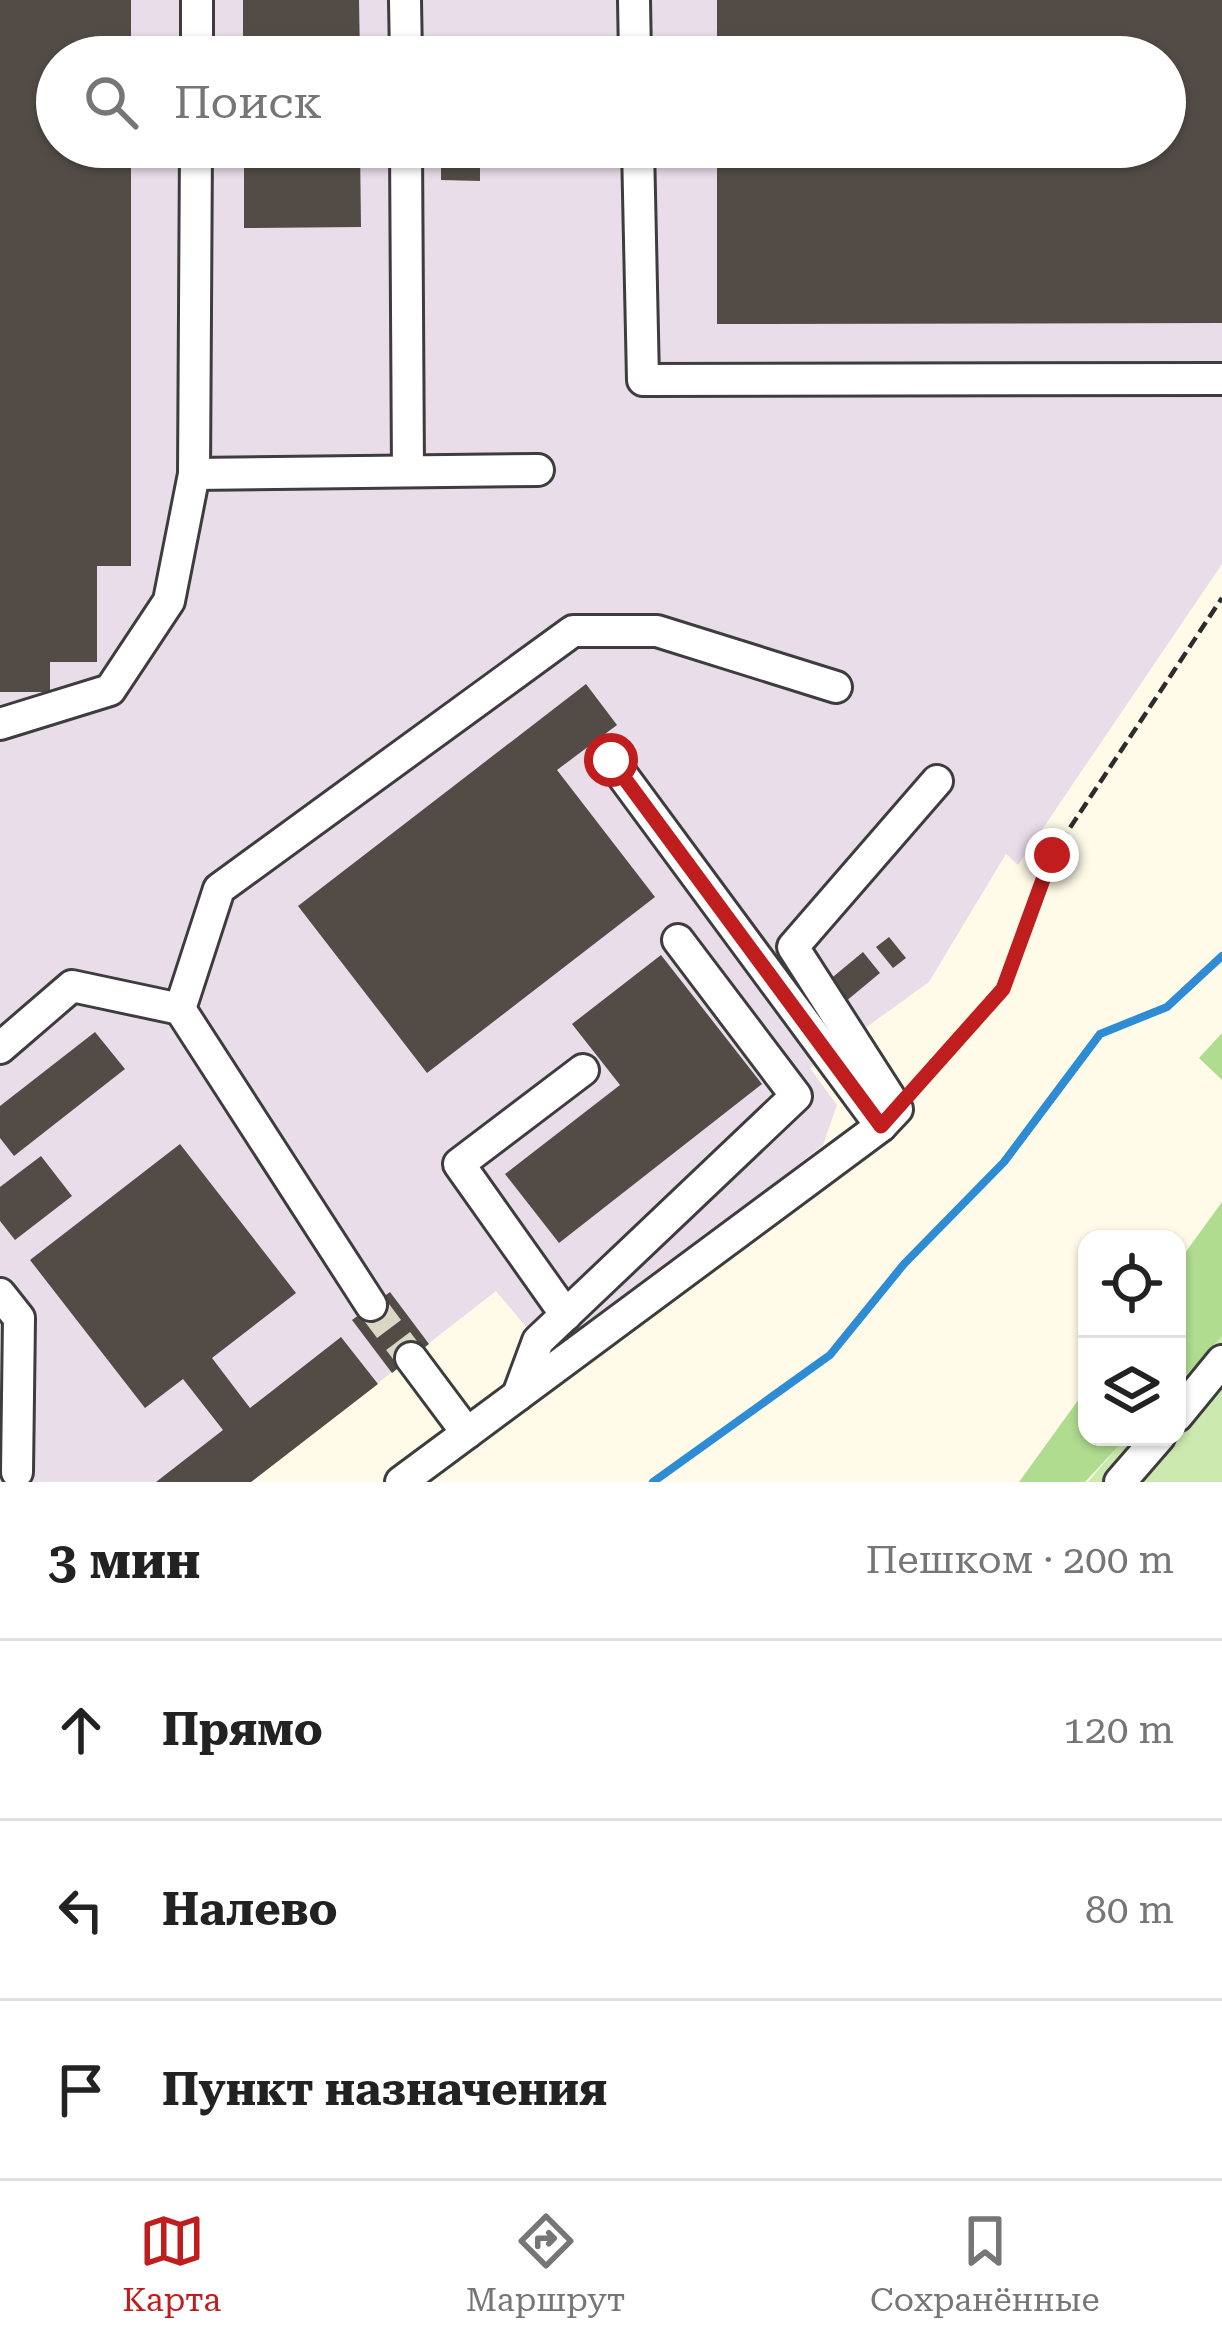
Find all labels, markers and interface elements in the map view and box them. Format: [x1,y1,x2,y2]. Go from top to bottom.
search box [36,36,1186,168]
icon: search [78,69,144,135]
text: Поиск [174,76,322,129]
route start [584,733,638,787]
route end [1025,828,1079,882]
map controls [1078,1230,1186,1446]
button: locate [1078,1230,1186,1338]
button: layers [1078,1338,1186,1446]
text: 3 мин [48,1531,200,1590]
text: Пешком · 200 m [866,1537,1174,1583]
icon: ahead [48,1697,114,1763]
text: Прямо [162,1703,323,1756]
text: 120 m [1063,1707,1174,1753]
icon: left [48,1877,114,1943]
text: Налево [162,1883,338,1936]
text: 80 m [1085,1887,1174,1933]
icon: arrive [48,2057,114,2123]
text: Пункт назначения [162,2063,607,2116]
tab: Карта [122,2208,221,2319]
tab: Маршрут [466,2208,625,2319]
tab: Сохранённые [870,2208,1100,2319]

